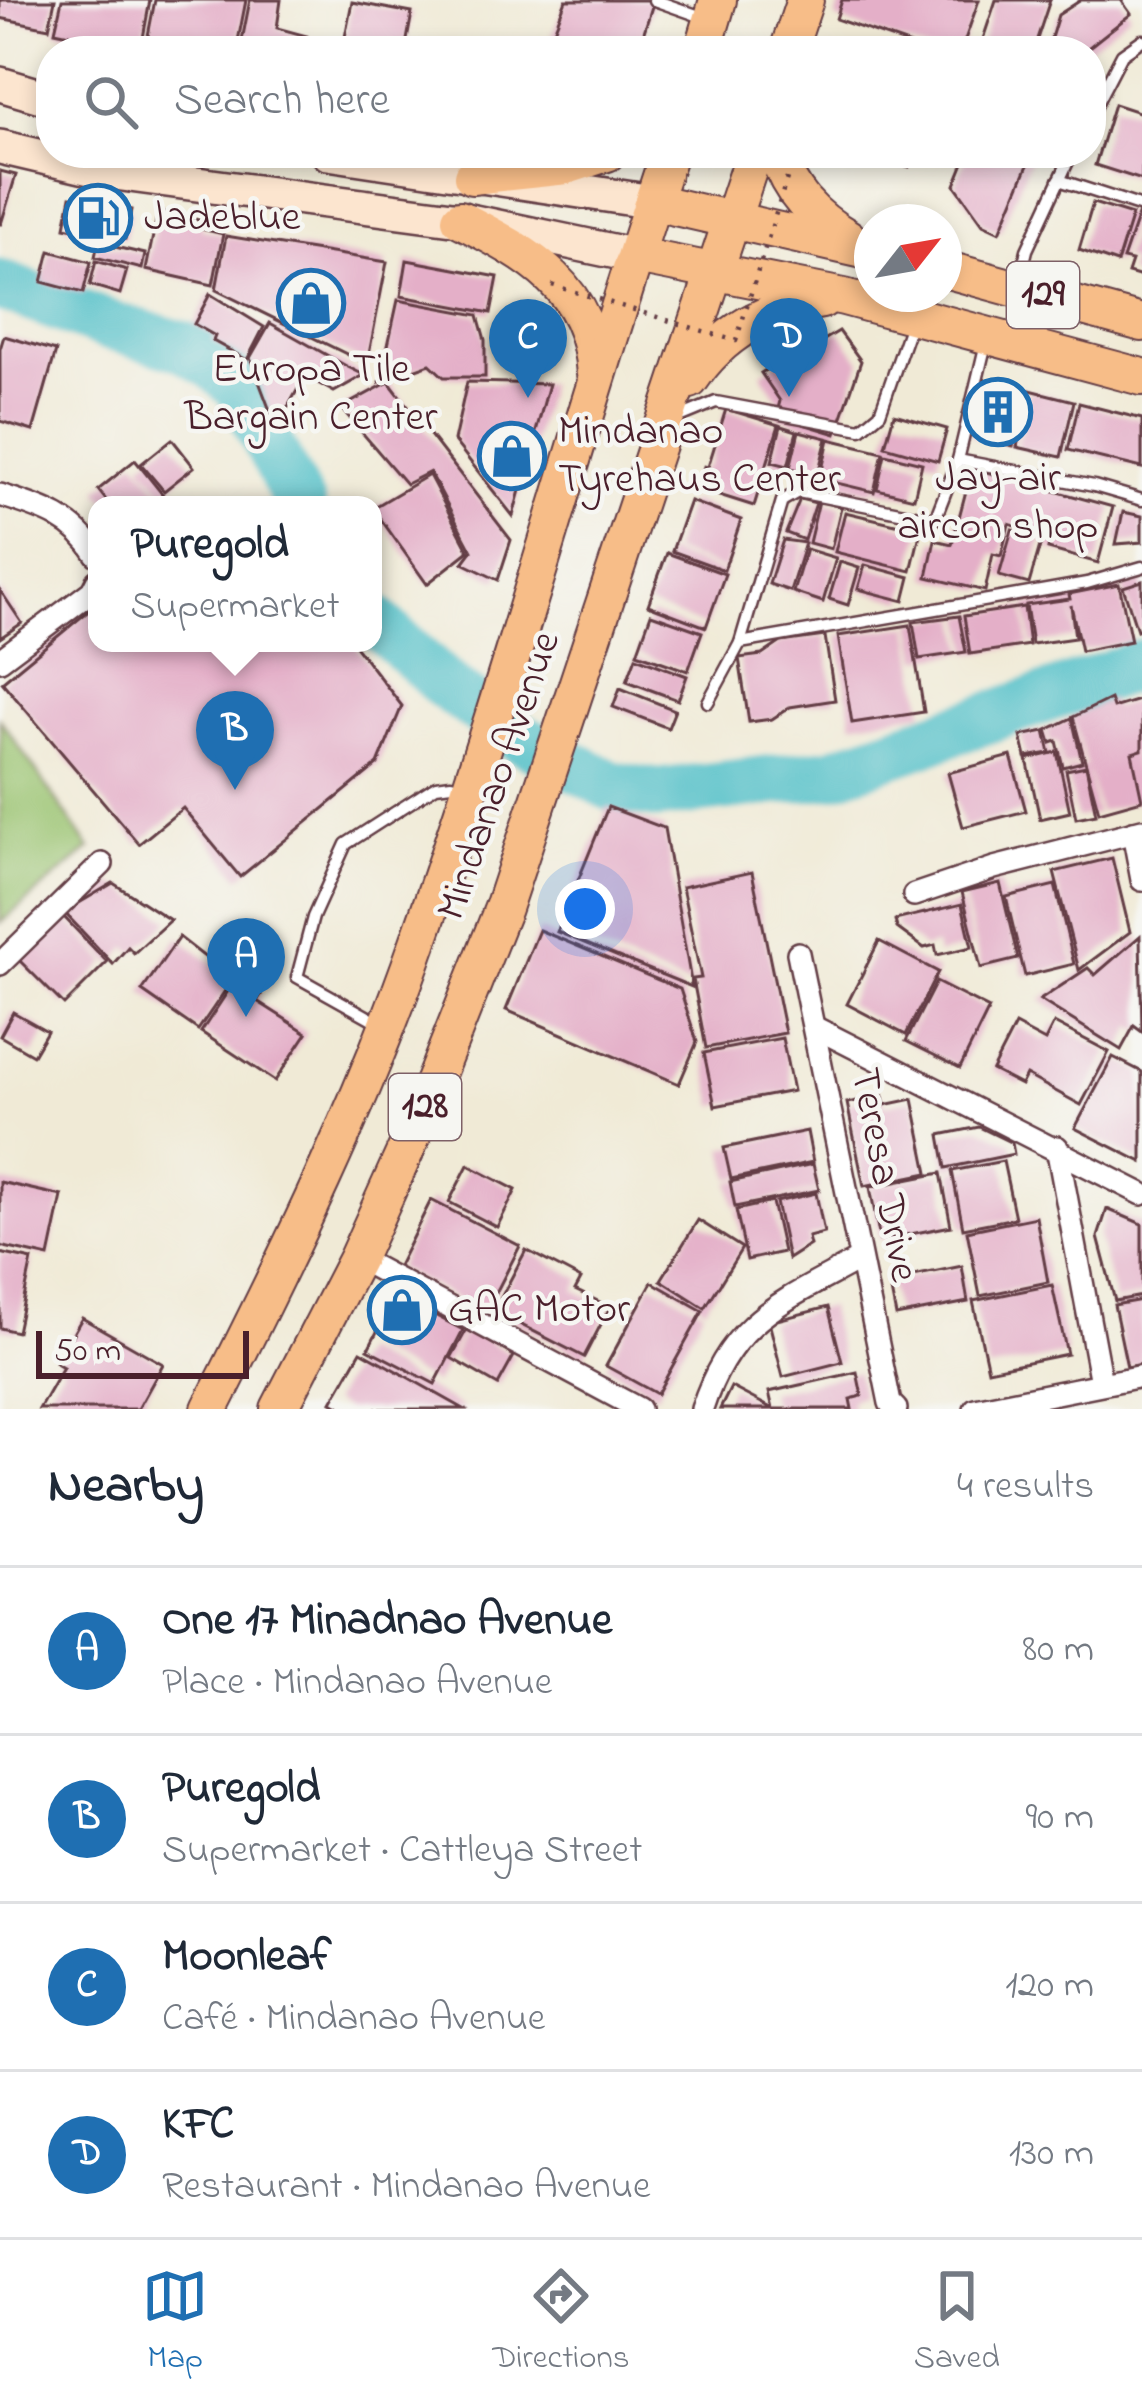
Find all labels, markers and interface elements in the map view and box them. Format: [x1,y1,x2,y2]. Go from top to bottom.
search box [36,36,1106,168]
icon: search [78,69,144,135]
text: Search here [174,69,390,135]
fuel station icon: Jadeblue [63,183,133,253]
place label: Jadeblue [144,188,300,249]
north arrow [854,204,962,312]
road number: 129 [1007,262,1079,328]
shop icon: Europa Tile Bargain Center [276,268,346,338]
pin: D [750,298,828,397]
pin: C [489,299,567,398]
place label: Europa Tile Bargain Center [184,340,438,449]
building icon: Jay-air aircon shop [963,377,1033,447]
place label: Mindanao Tyrehaus Center [558,402,842,511]
shop icon: Mindanao Tyrehaus Center [477,421,547,491]
place label: Jay-air aircon shop [898,449,1098,558]
popup [88,496,382,652]
text: Puregold [130,513,289,579]
text: Supermarket [130,579,340,636]
street label: Mindanao Avenue [422,623,578,928]
pin: B [196,691,274,790]
your location [555,879,615,939]
pin: A [207,918,285,1017]
street label: Teresa Drive [832,1063,934,1287]
road number: 128 [389,1074,461,1140]
shop icon: GAC Motor [367,1275,437,1345]
place label: GAC Motor [448,1280,631,1341]
scale bar [36,1325,249,1378]
text: 50 m [54,1328,121,1376]
text: Nearby [48,1450,204,1525]
text: 4 results [957,1459,1094,1516]
text: One 17 Minadnao Avenue [162,1589,612,1655]
text: A [75,1622,99,1679]
text: 80 m [1023,1622,1094,1679]
text: Place · Mindanao Avenue [162,1655,552,1712]
text: Puregold [162,1757,320,1823]
text: B [74,1790,100,1847]
text: 90 m [1025,1790,1094,1847]
text: Supermarket · Cattleya Street [162,1823,642,1880]
text: Moonleaf [162,1925,331,1991]
text: C [76,1958,98,2015]
text: 120 m [1005,1958,1094,2015]
text: Café · Mindanao Avenue [162,1991,545,2048]
text: KFC [162,2093,234,2159]
text: D [73,2126,101,2183]
text: 130 m [1009,2126,1094,2183]
text: Restaurant · Mindanao Avenue [162,2159,650,2216]
tab: Map [142,2263,208,2383]
tab: Directions [492,2263,629,2383]
tab: Saved [914,2263,1000,2383]

